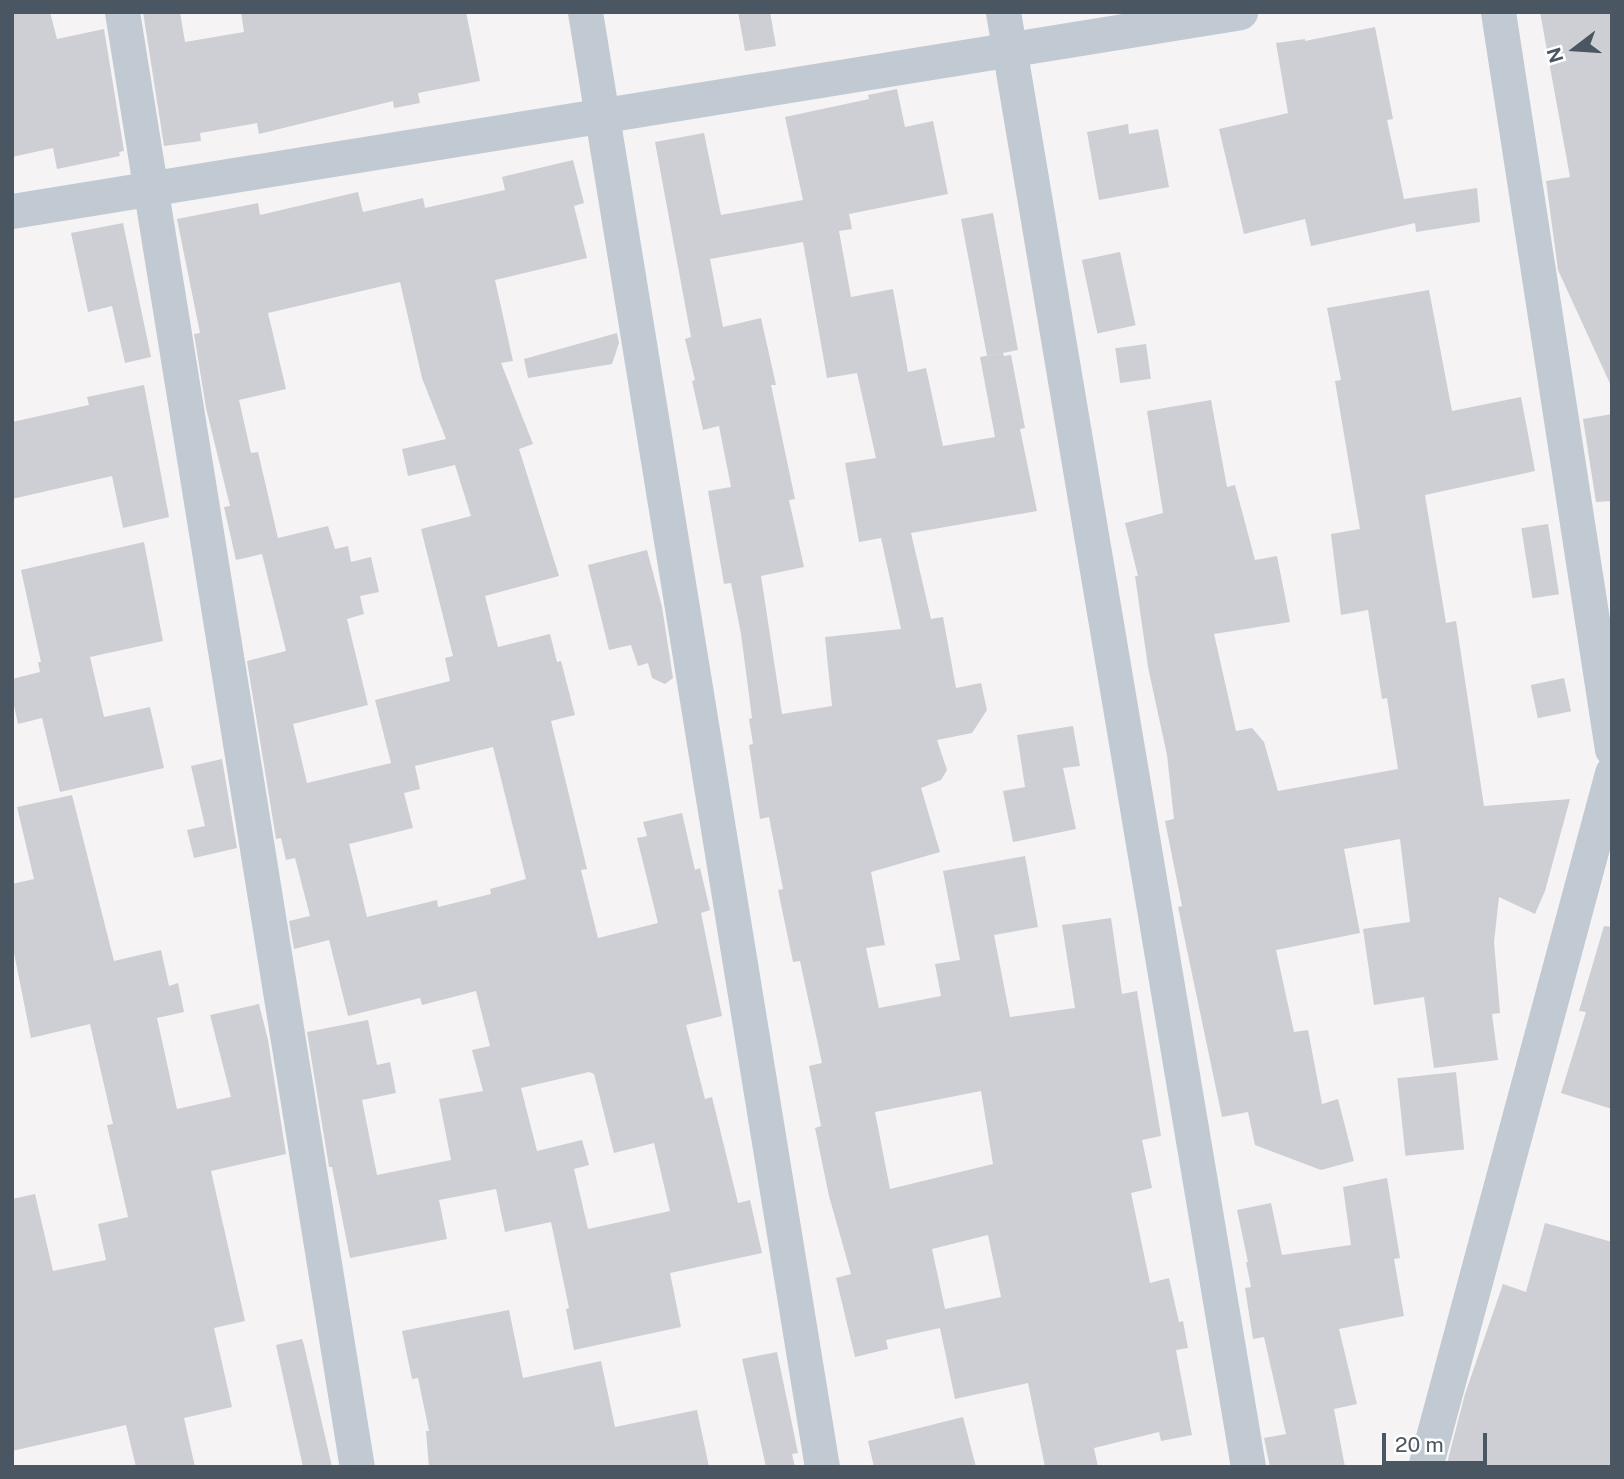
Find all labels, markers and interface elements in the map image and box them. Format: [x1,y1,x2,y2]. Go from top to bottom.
north arrow [1540,14,1610,84]
text: N [1542,45,1568,65]
scale bar [1386,1420,1491,1464]
text: 20 m [1395,1432,1444,1457]

